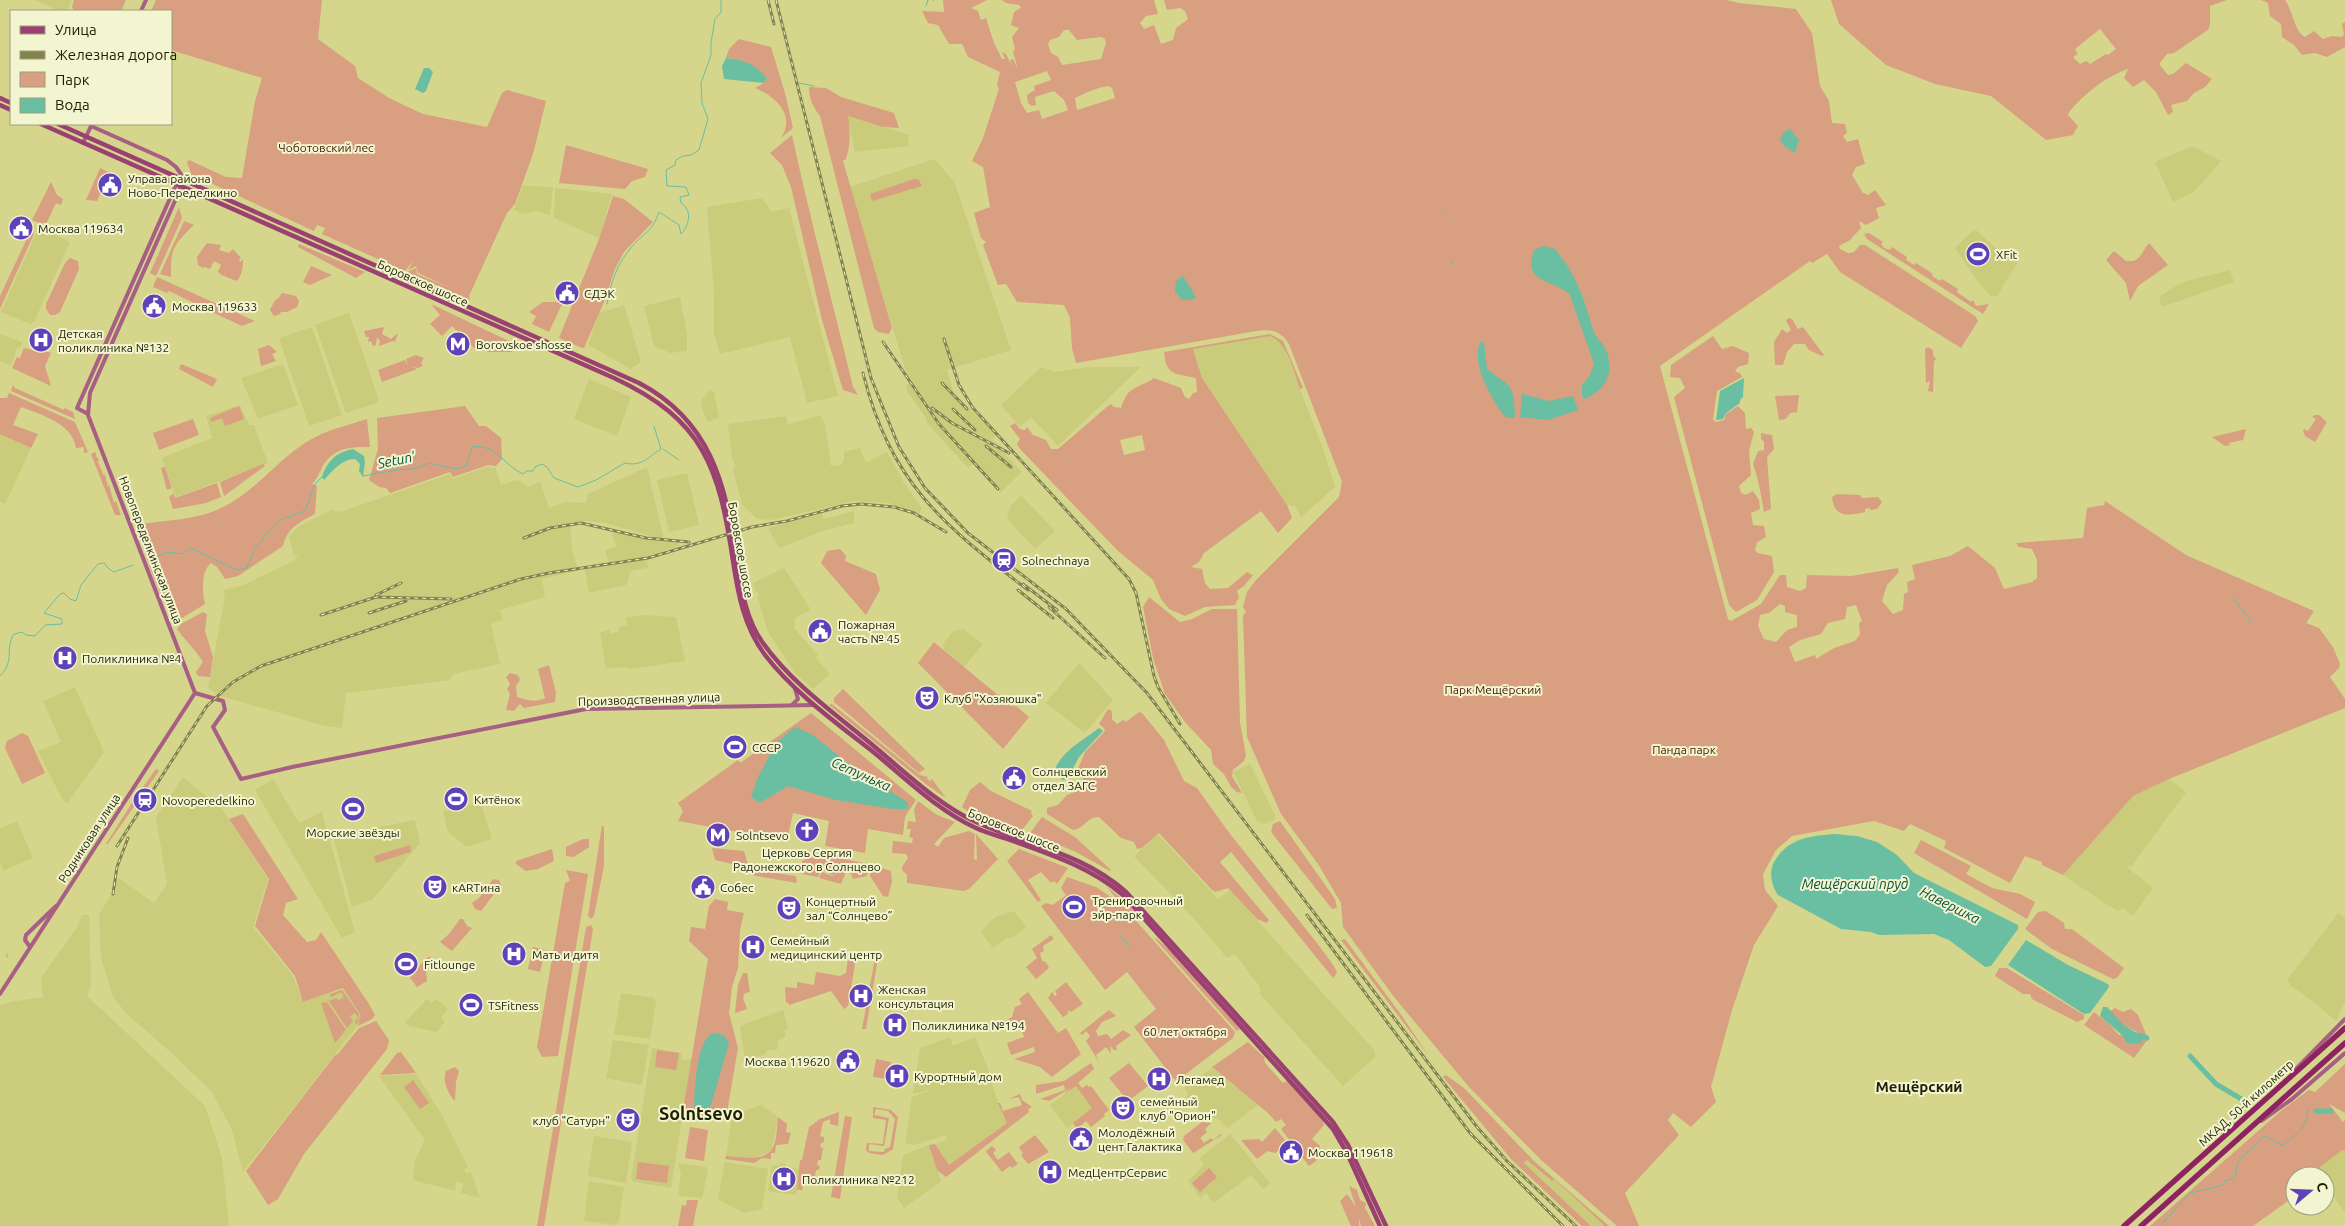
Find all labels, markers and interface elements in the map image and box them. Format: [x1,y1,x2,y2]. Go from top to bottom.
legend [10,10,172,125]
text: Улица [55,21,97,38]
text: Железная дорога [55,46,177,63]
text: Парк [55,71,90,88]
text: Вода [55,96,90,113]
park label: Чоботовский лес [278,141,374,154]
public building icon: Управа района Ново-Переделкино [97,172,123,198]
place label: Управа района Ново-Переделкино [128,172,237,199]
public building icon: Москва 119634 [8,215,34,241]
place label: Москва 119634 [38,222,124,235]
sports icon: XFit [1965,241,1991,267]
place label: XFit [1996,248,2018,261]
street label: Боровское шоссе [376,257,470,309]
public building icon: СДЭК [554,280,580,306]
place label: СДЭК [584,287,615,300]
public building icon: Москва 119633 [141,293,167,319]
place label: Москва 119633 [172,300,257,313]
hospital icon: Детская поликлиника №132 [28,327,54,353]
place label: Детская поликлиника №132 [58,327,169,354]
metro station icon: Borovskoe shosse [445,331,471,357]
place label: Borovskoe shosse [476,338,572,351]
water label: Setun' [375,448,417,472]
street label: Новопеределкинская улица [117,474,185,626]
street label: Боровское шоссе [726,501,756,599]
station icon: Solnechnaya [991,547,1017,573]
place label: Solnechnaya [1022,554,1089,567]
public building icon: Пожарная часть № 45 [807,618,833,644]
place label: Пожарная часть № 45 [838,618,900,645]
hospital icon: Поликлиника №4 [52,645,78,671]
place label: Поликлиника №4 [82,652,181,665]
park label: Парк Мещёрский [1445,683,1541,696]
theatre icon: Клуб "Хозяюшка" [914,685,940,711]
street label: Производственная улица [578,690,720,708]
place label: Клуб "Хозяюшка" [944,692,1042,705]
sports icon: СССР [722,734,748,760]
place label: СССР [752,741,781,754]
park label: Панда парк [1652,743,1716,756]
water label: Сетунька [829,754,893,794]
public building icon: Солнцевский отдел ЗАГС [1001,765,1027,791]
place label: Солнцевский отдел ЗАГС [1032,765,1107,792]
sports icon: Китёнок [443,786,469,812]
station icon: Novoperedelkino [132,787,158,813]
street label: Родниковая улица [55,791,123,885]
place label: Китёнок [474,793,521,806]
place label: Novoperedelkino [162,794,255,807]
sports icon: Морские звёзды [340,796,366,822]
street label: Боровское шоссе [966,806,1062,854]
church icon: Церковь Сергия Радонежского в Солнцево [794,817,820,843]
metro station icon: Solntsevo [705,822,731,848]
place label: Морские звёзды [306,826,400,839]
place label: Solntsevo [736,829,789,842]
place label: Церковь Сергия Радонежского в Солнцево [733,846,881,873]
theatre icon: кARTина [422,874,448,900]
public building icon: Собес [690,874,716,900]
water label: Мещёрский пруд [1802,876,1908,892]
place label: кARTина [452,881,500,894]
place label: Собес [720,881,754,894]
water label: Навершка [1917,883,1983,927]
sports icon: Тренировочный эйр-парк [1061,894,1087,920]
place label: Тренировочный эйр-парк [1092,894,1183,921]
theatre icon: Концертный зал “Солнцево” [776,895,802,921]
place label: Концертный зал “Солнцево” [806,895,893,922]
hospital icon: Семейный медицинский центр [740,934,766,960]
place label: Семейный медицинский центр [770,934,882,961]
hospital icon: Мать и дитя [501,941,527,967]
place label: Мать и дитя [532,948,599,961]
sports icon: Fitlounge [393,951,419,977]
place label: Fitlounge [424,958,475,971]
hospital icon: Женская консультация [848,983,874,1009]
place label: Женская консультация [878,983,954,1010]
sports icon: TSFitness [458,992,484,1018]
place label: TSFitness [488,999,539,1012]
hospital icon: Поликлиника №194 [882,1012,908,1038]
place label: Поликлиника №194 [912,1019,1025,1032]
park label: 60 лет октября [1143,1025,1227,1038]
public building icon: Москва 119620 [835,1048,861,1074]
place label: Москва 119620 [745,1055,830,1068]
street label: МКАД, 50-й километр [2196,1057,2296,1149]
hospital icon: Курортный дом [884,1063,910,1089]
hospital icon: Легамед [1146,1066,1172,1092]
place label: Курортный дом [914,1070,1002,1083]
place label: Легамед [1176,1073,1224,1086]
district label: Мещёрский [1875,1078,1963,1095]
theatre icon: семейный клуб "Орион" [1110,1095,1136,1121]
place label: семейный клуб "Орион" [1140,1095,1216,1122]
district label: Solntsevo [659,1103,743,1123]
theatre icon: клуб "Сатурн" [615,1107,641,1133]
place label: клуб "Сатурн" [533,1114,610,1127]
public building icon: Молодёжный цент Галактика [1068,1126,1094,1152]
place label: Молодёжный цент Галактика [1098,1126,1182,1153]
public building icon: Москва 119618 [1278,1139,1304,1165]
place label: Москва 119618 [1308,1146,1394,1159]
hospital icon: МедЦентрСервис [1037,1159,1063,1185]
hospital icon: Поликлиника №212 [771,1166,797,1192]
place label: МедЦентрСервис [1068,1166,1167,1179]
north arrow [2285,1166,2335,1216]
place label: Поликлиника №212 [802,1173,915,1186]
text: С [2313,1180,2331,1194]

